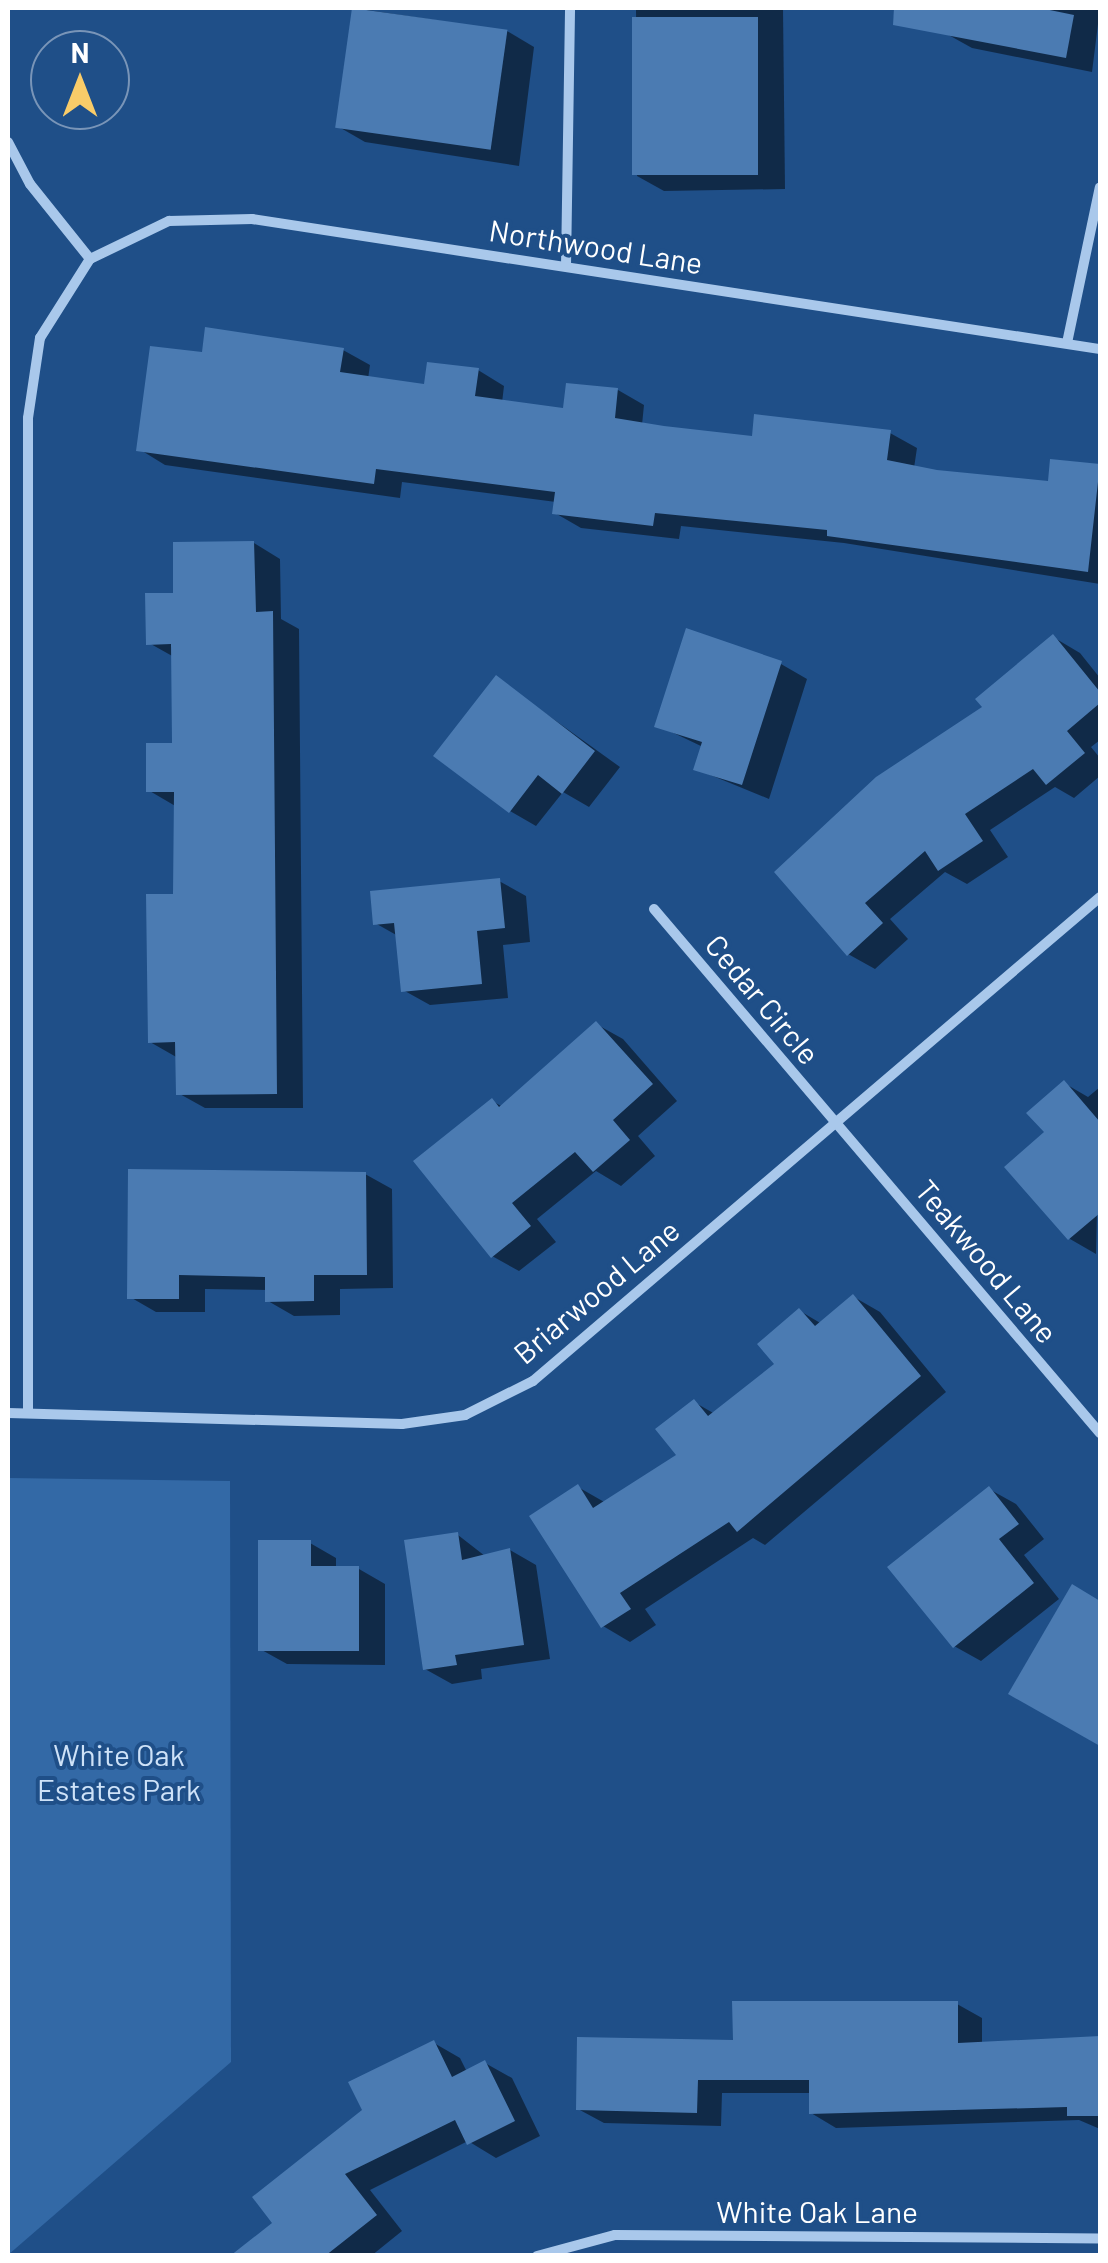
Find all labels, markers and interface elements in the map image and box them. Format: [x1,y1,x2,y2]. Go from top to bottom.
north arrow [30,30,130,130]
text: N [71,35,89,69]
street label: Northwood Lane [487,211,705,281]
street label: Cedar Circle [698,927,828,1071]
street label: Teakwood Lane [908,1172,1066,1350]
street label: Briarwood Lane [506,1211,686,1371]
park label: White Oak Estates Park [37,1736,201,1806]
street label: White Oak Lane [716,2193,918,2229]

